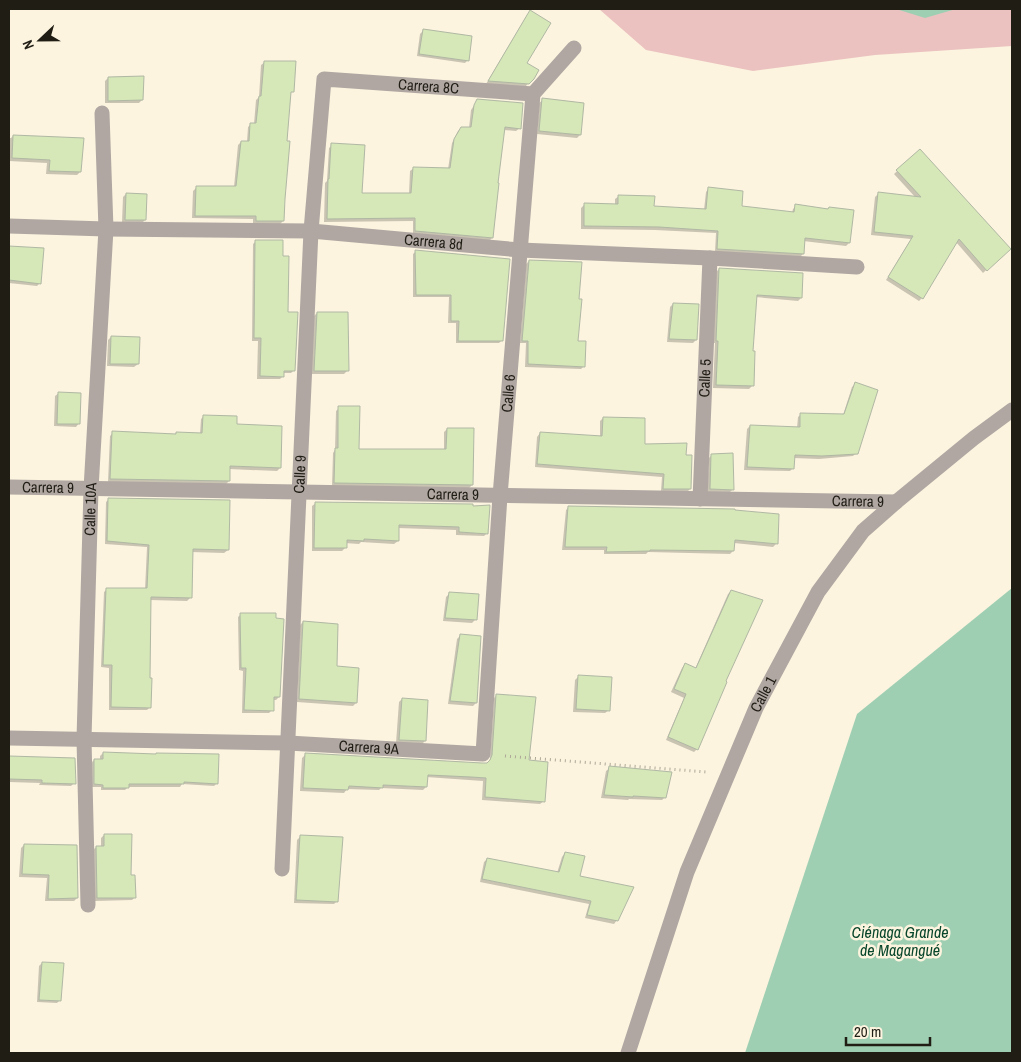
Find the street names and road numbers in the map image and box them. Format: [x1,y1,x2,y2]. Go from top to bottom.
street label: Carrera 8C [397,73,460,99]
street label: Carrera 8d [403,229,464,255]
street label: Calle 5 [693,358,716,398]
street label: Calle 6 [496,373,520,413]
street label: Calle 9 [288,455,311,494]
street label: Carrera 9 [22,476,74,498]
street label: Calle 10A [79,481,101,536]
street label: Carrera 9 [427,483,479,505]
street label: Carrera 9 [832,490,884,512]
street label: Calle 1 [745,672,781,716]
street label: Carrera 9A [338,735,400,759]

